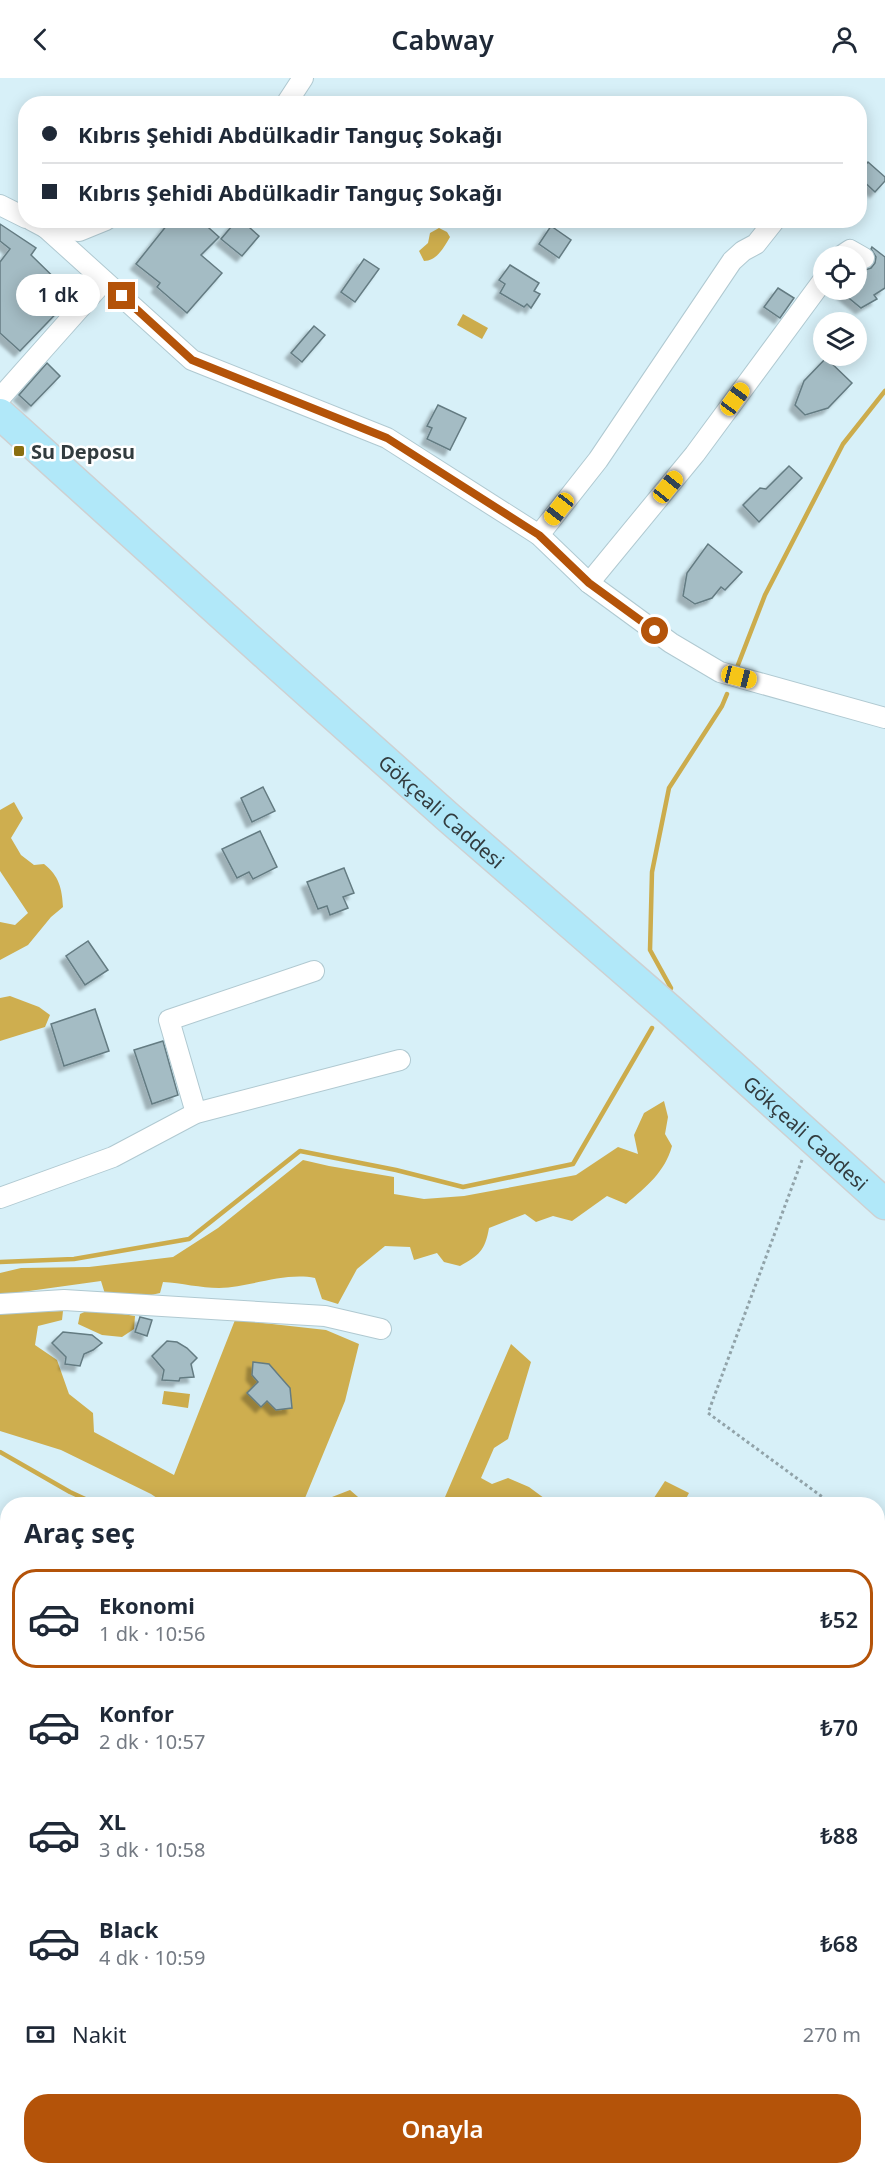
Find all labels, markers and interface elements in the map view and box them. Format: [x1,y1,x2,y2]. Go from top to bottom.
text: Cabway [391,21,494,58]
icon: back [24,23,57,56]
icon: person [828,23,861,56]
text: Kıbrıs Şehidi Abdülkadir Tanguç Sokağı [78,119,502,149]
text: Kıbrıs Şehidi Abdülkadir Tanguç Sokağı [78,177,502,207]
map controls [813,246,867,366]
button: locate [813,246,867,300]
callout: 1 dk [17,275,101,317]
text: 1 dk [38,281,78,308]
route end [108,282,135,309]
button: layers [813,312,867,366]
car [717,379,753,419]
place label: Su Deposu [31,438,135,465]
marker: Su Deposu [12,444,26,458]
car [650,467,686,507]
car [541,489,577,529]
route start [641,617,668,644]
car [719,664,759,690]
street label: Gökçeali Caddesi [373,748,511,874]
street label: Gökçeali Caddesi [738,1069,874,1196]
text: Araç seç [24,1514,135,1551]
text: Ekonomi [99,1590,195,1620]
icon: car [27,1592,81,1646]
text: ₺52 [820,1604,858,1634]
text: 1 dk · 10:56 [99,1620,206,1647]
text: Konfor [99,1698,174,1728]
icon: car [27,1700,81,1754]
text: ₺70 [820,1712,858,1742]
text: 2 dk · 10:57 [99,1728,206,1755]
text: XL [99,1806,126,1836]
icon: car [27,1808,81,1862]
text: ₺88 [820,1820,858,1850]
text: 3 dk · 10:58 [99,1836,206,1863]
text: Black [99,1914,158,1944]
icon: car [27,1916,81,1970]
text: ₺68 [820,1928,858,1958]
text: 4 dk · 10:59 [99,1944,206,1971]
icon: cash [24,2018,57,2051]
text: Nakit [72,2019,126,2049]
text: 270 m [803,2021,861,2048]
button: Onayla [24,2094,861,2163]

